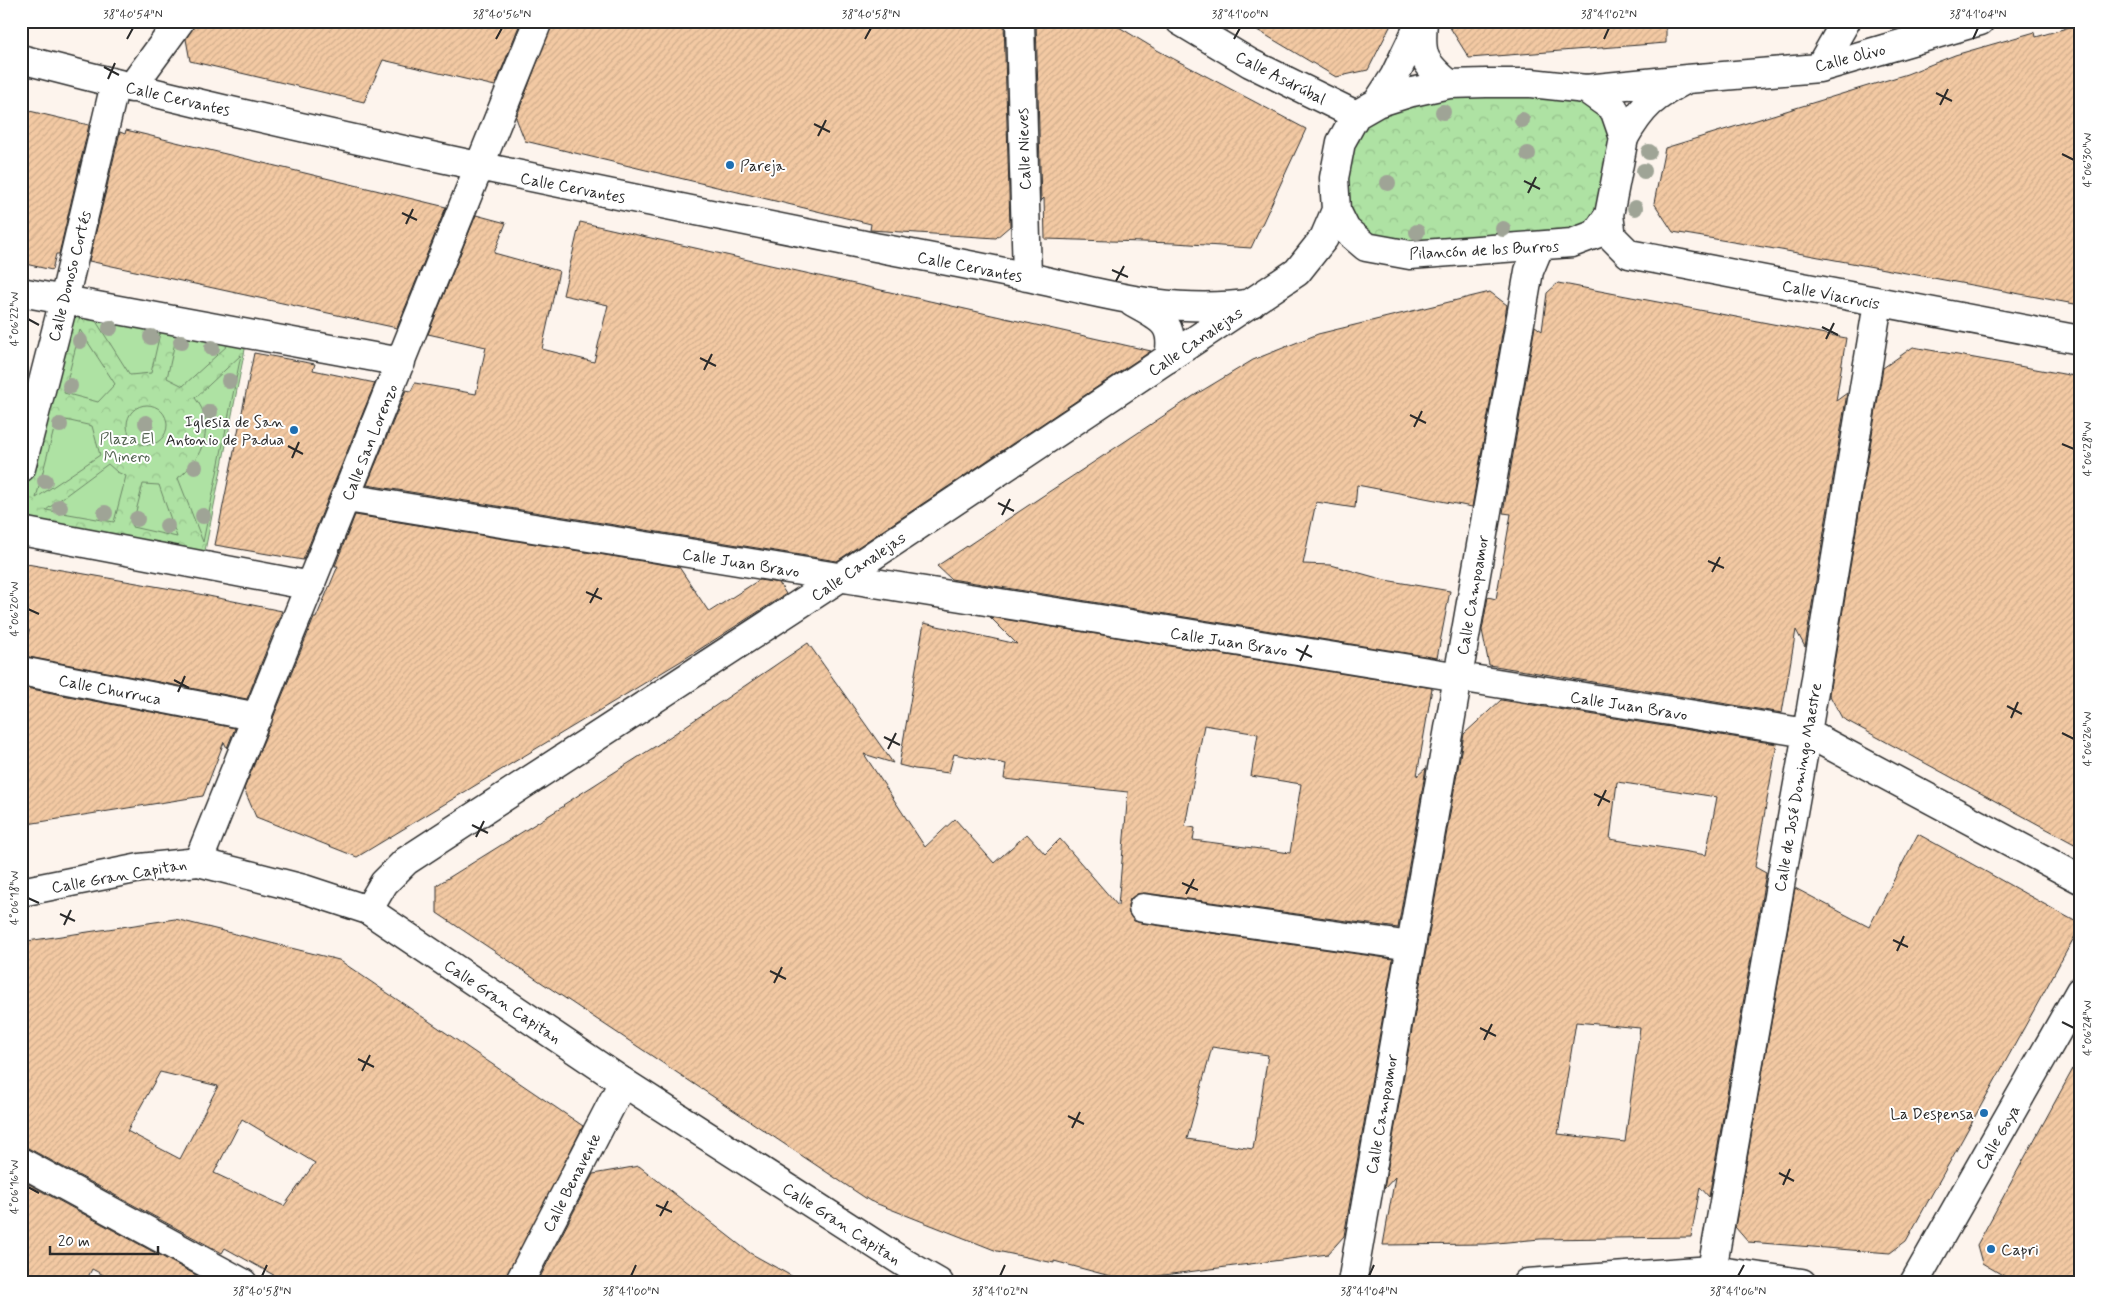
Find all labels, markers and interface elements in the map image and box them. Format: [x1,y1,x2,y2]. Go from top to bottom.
text: 38°40'54"N [103,7,163,23]
text: 38°40'56"N [473,7,531,23]
text: 38°40'58"N [842,7,900,23]
text: 38°41'00"N [1212,7,1268,23]
text: 38°41'02"N [1581,7,1637,23]
text: 38°41'04"N [1949,7,2007,23]
street label: Calle Olivo [1813,40,1888,77]
street label: Calle Asdrúbal [1231,47,1329,110]
street label: Calle Cervantes [123,77,232,122]
street label: Calle Nieves [1013,107,1036,190]
text: 4°06'30"W [2080,133,2096,187]
place label: Pareja [740,156,786,177]
marker: Pareja [724,159,736,171]
street label: Calle Cervantes [518,168,627,209]
street label: Calle Donoso Cortés [44,209,97,344]
street label: Pilancón de los Burros [1409,236,1560,265]
street label: Calle Cervantes [915,247,1024,288]
street label: Calle Viacrucis [1780,276,1881,315]
text: 4°06'22"W [7,292,23,346]
street label: Calle Canalejas [1144,303,1247,382]
street label: Calle San Lorenzo [337,381,403,504]
place label: Iglesia de San Antonio de Padua [165,412,284,451]
text: 4°06'28"W [2080,422,2096,476]
marker: Iglesia de San Antonio de Padua [288,424,300,436]
park label: Plaza El Minero [99,429,155,468]
street label: Calle Canalejas [807,528,910,607]
street label: Calle Campoamor [1453,533,1494,657]
street label: Calle Juan Bravo [681,544,801,583]
text: 4°06'20"W [7,581,23,636]
street label: Calle Juan Bravo [1169,623,1289,662]
street label: Calle Churruca [56,670,163,711]
street label: Calle de José Domingo Maestre [1770,681,1827,893]
street label: Calle Juan Bravo [1569,687,1689,726]
text: 4°06'26"W [2080,712,2096,766]
street label: Calle Gran Capitan [50,854,189,899]
text: 4°06'18"W [7,871,23,925]
street label: Calle Gran Capitan [440,955,565,1049]
text: 4°06'24"W [2080,1000,2096,1056]
street label: Calle Campoamor [1362,1052,1403,1176]
street label: Calle Goya [1971,1101,2025,1174]
place label: La Despensa [1890,1104,1974,1125]
marker: La Despensa [1978,1107,1990,1119]
street label: Calle Benavente [538,1129,607,1236]
text: 4°06'16"W [7,1160,23,1214]
street label: Calle Gran Capitan [778,1178,904,1270]
scale bar [50,1224,158,1256]
text: 20 m [58,1232,90,1252]
place label: Capri [2001,1240,2039,1261]
marker: Capri [1985,1243,1997,1255]
text: 38°40'58"N [233,1284,291,1300]
text: 38°41'00"N [603,1284,659,1300]
text: 38°41'02"N [972,1284,1028,1300]
text: 38°41'04"N [1340,1284,1398,1300]
text: 38°41'06"N [1710,1284,1766,1300]

